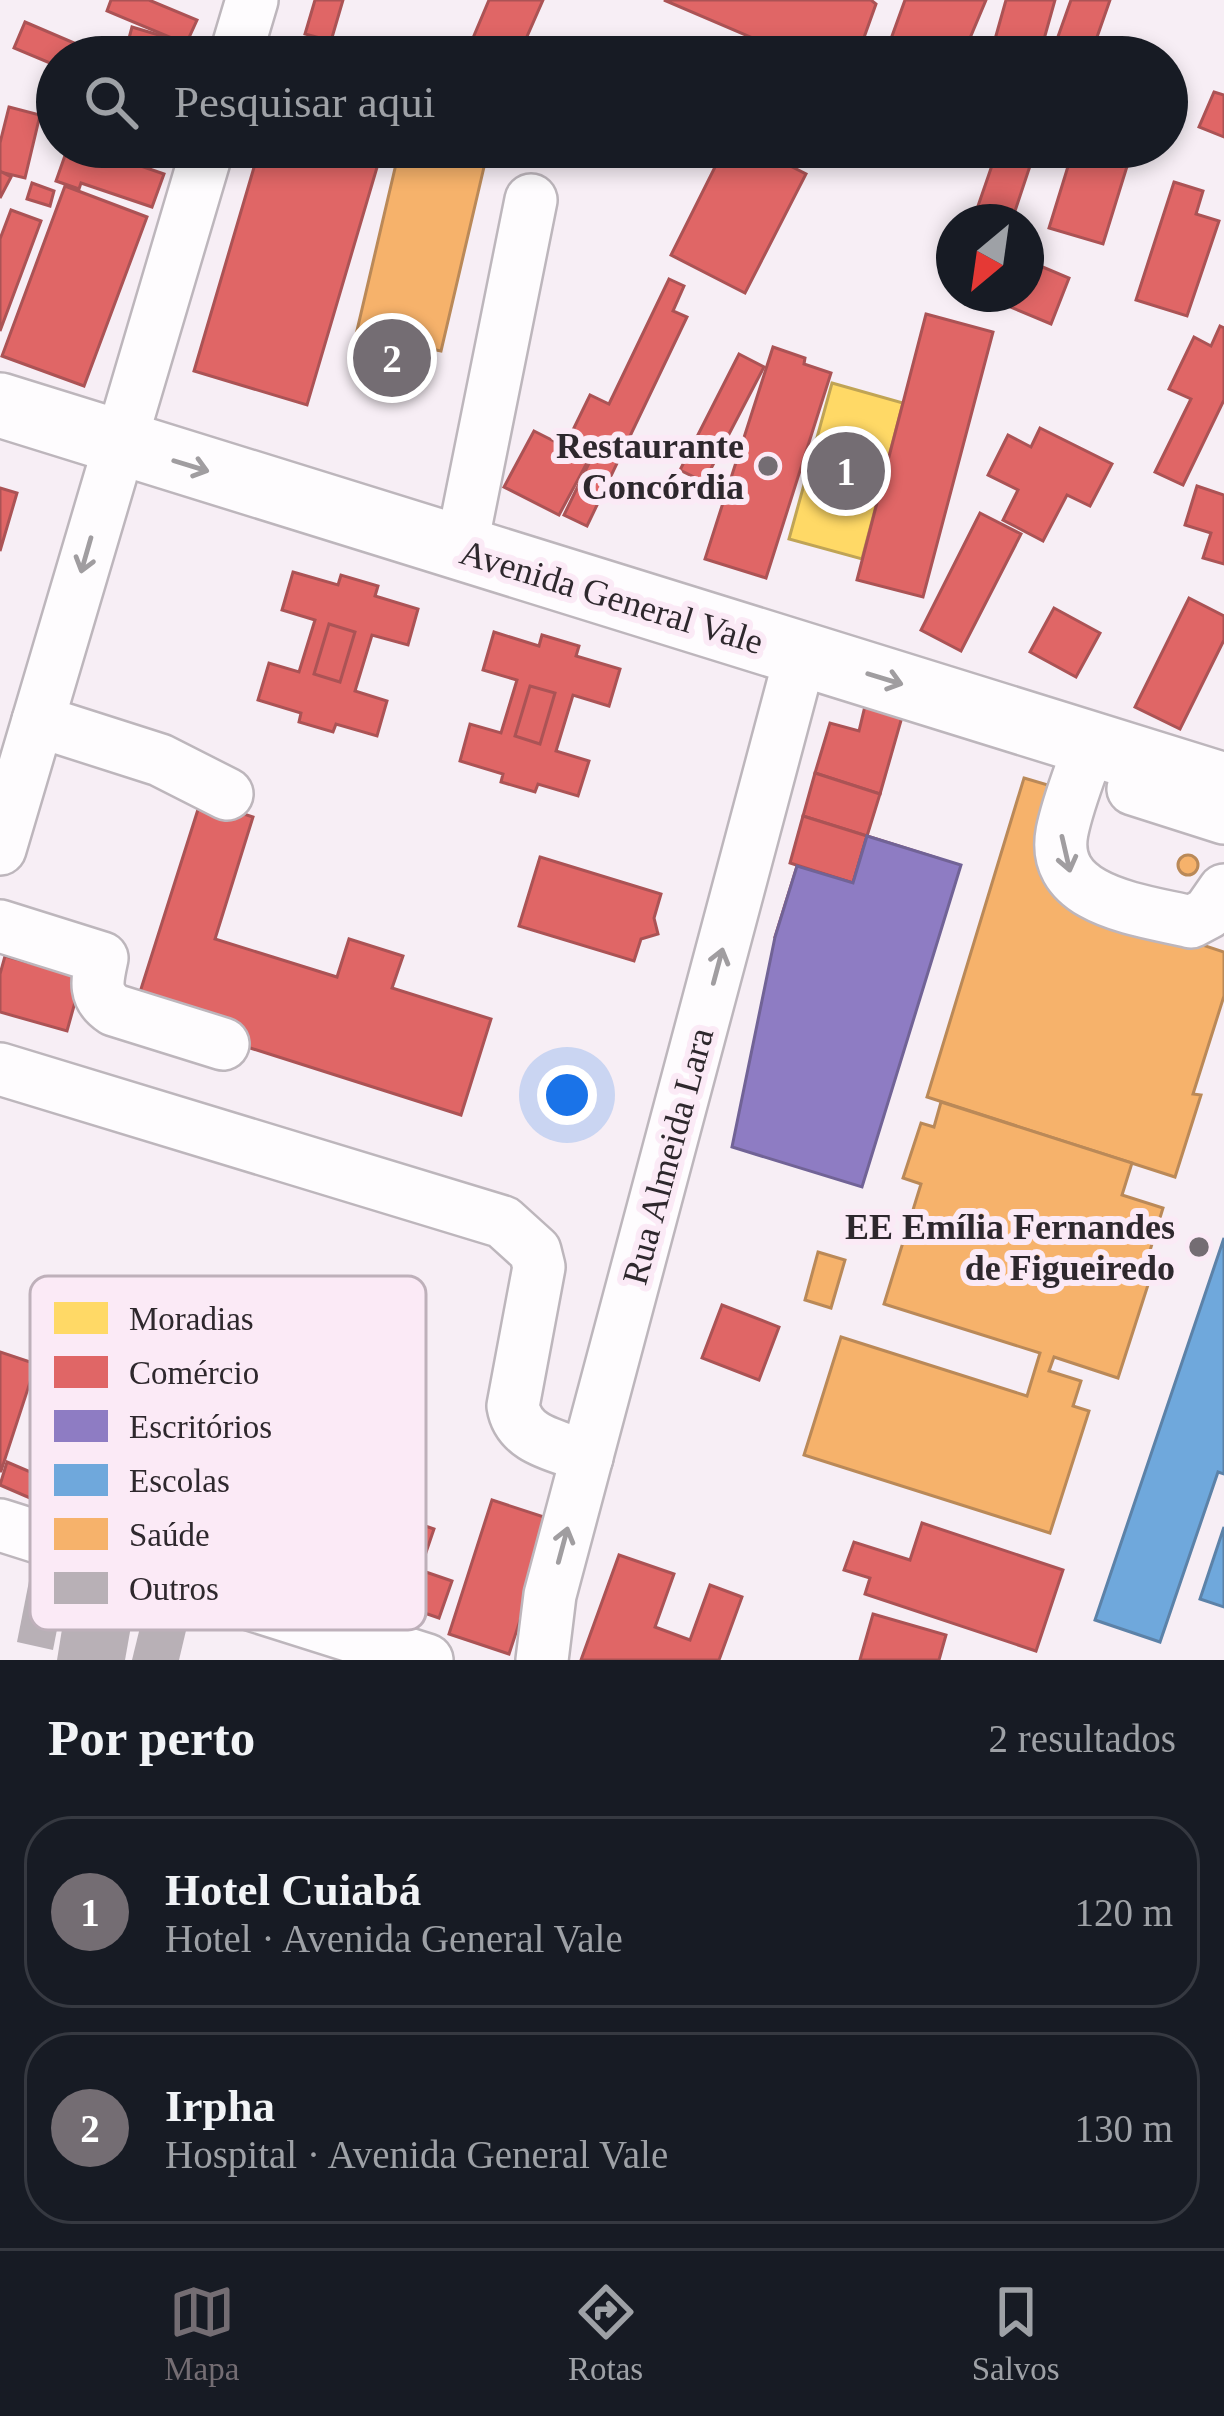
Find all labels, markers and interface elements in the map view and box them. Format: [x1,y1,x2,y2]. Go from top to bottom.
search box [36,36,1188,168]
icon: search [78,69,144,135]
text: Pesquisar aqui [174,77,435,127]
north arrow [936,204,1044,312]
pin: 2 [353,313,431,403]
place label: Restaurante Concórdia [556,426,744,507]
pin: 1 [807,426,885,516]
marker: Restaurante Concórdia [755,453,781,479]
one-way arrow [172,456,210,478]
street label: Avenida General Vale [455,532,768,662]
one-way arrow [74,536,96,574]
one-way arrow [866,669,904,691]
one-way arrow [1055,834,1078,872]
one-way arrow [708,947,730,985]
street label: Rua Almeida Lara [614,1024,721,1289]
your location [537,1065,597,1125]
place label: EE Emília Fernandes de Figueiredo [845,1207,1175,1288]
marker: EE Emília Fernandes de Figueiredo [1186,1234,1212,1260]
legend [30,1276,426,1630]
text: Moradias [129,1301,254,1337]
text: Comércio [129,1355,259,1391]
text: Escritórios [129,1409,272,1445]
text: Escolas [129,1463,230,1499]
text: Saúde [129,1517,210,1553]
one-way arrow [554,1527,576,1565]
text: Outros [129,1571,219,1607]
text: Por perto [48,1710,255,1766]
text: 2 resultados [989,1717,1176,1760]
text: Hotel Cuiabá [165,1865,421,1915]
text: 1 [80,1891,100,1934]
text: 120 m [1074,1891,1173,1934]
text: Hotel · Avenida General Vale [165,1917,623,1960]
text: Irpha [165,2081,275,2131]
text: 2 [80,2107,100,2150]
text: 130 m [1074,2107,1173,2150]
text: Hospital · Avenida General Vale [165,2133,668,2176]
tab: Mapa [164,2279,239,2388]
tab: Rotas [568,2279,643,2388]
tab: Salvos [972,2279,1060,2388]

